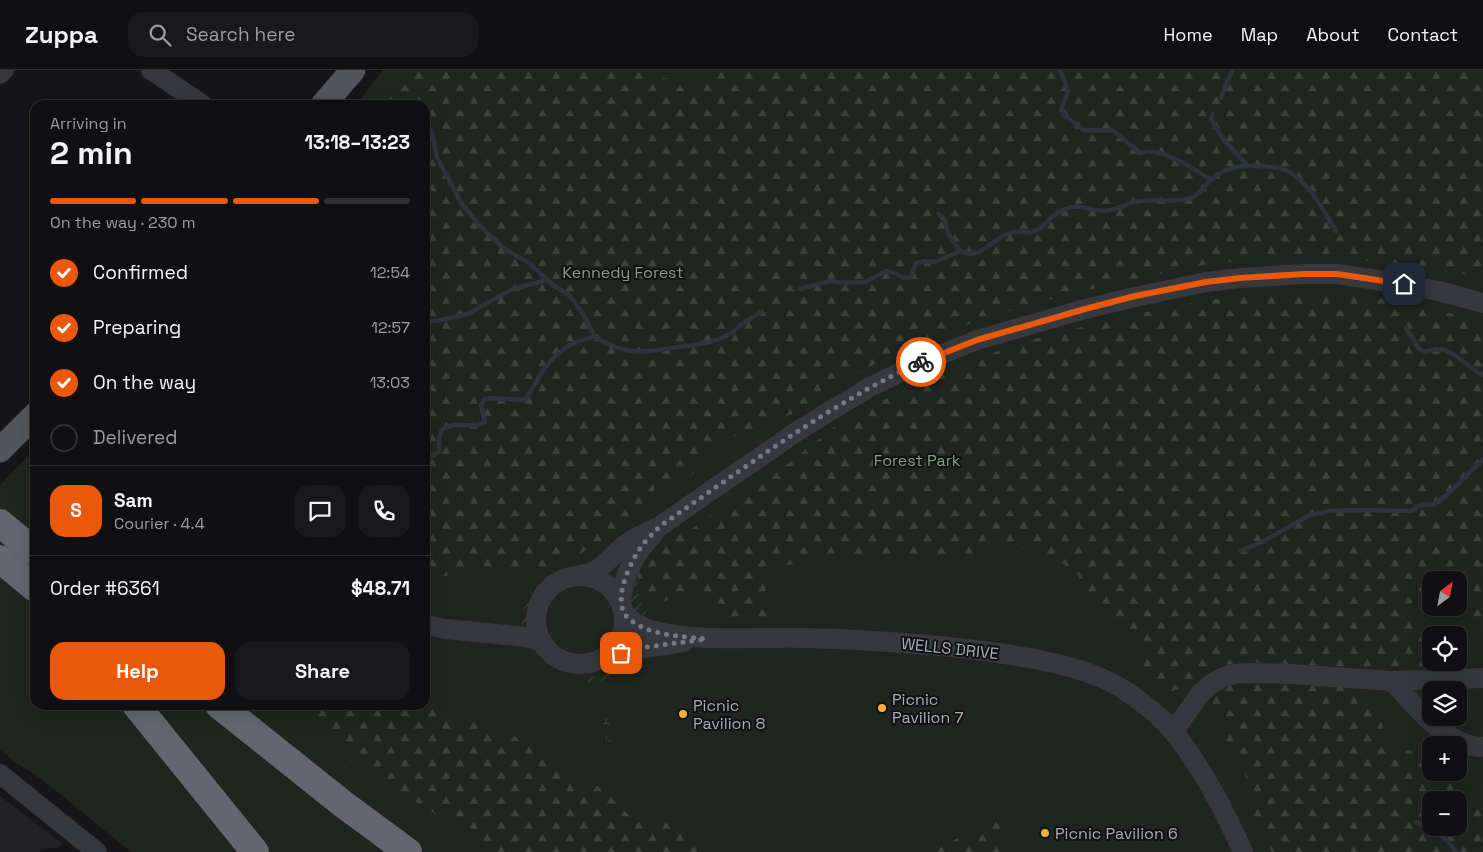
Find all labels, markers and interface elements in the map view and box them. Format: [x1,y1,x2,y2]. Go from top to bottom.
search box [128,12,478,57]
text: Zuppa [25,19,98,50]
icon: search [146,21,174,49]
text: Search here [186,22,295,47]
text: Home [1164,23,1213,46]
text: Map [1241,23,1278,46]
text: About [1306,23,1360,46]
text: Contact [1388,23,1458,46]
text: Arriving in [50,113,127,134]
text: 13:18–13:23 [304,130,410,155]
text: 2 min [50,133,133,173]
text: On the way · 230 m [50,212,195,233]
icon: check [50,259,78,287]
text: Confirmed [93,260,188,285]
text: 12:54 [370,262,410,283]
park label: Kennedy Forest [562,262,684,283]
pin [1383,263,1425,305]
icon: home [1390,270,1418,298]
icon: check [50,314,78,342]
text: Preparing [93,315,181,340]
text: 12:57 [371,317,410,338]
courier [896,337,946,387]
icon: bike [907,348,935,376]
icon: check [50,369,78,397]
text: On the way [93,370,196,395]
text: 13:03 [370,372,410,393]
text: Delivered [93,425,178,450]
park label: Forest Park [874,450,961,471]
button: chat [294,485,346,537]
button: phone [358,485,410,537]
text: Sam [114,488,153,513]
text: S [70,498,82,523]
text: Courier · 4.4 [114,513,205,534]
north arrow [1422,571,1468,616]
map controls [1422,571,1467,836]
text: Order #6361 [50,576,160,601]
text: $48.71 [351,576,410,601]
button: locate [1422,626,1467,671]
pin [600,632,642,674]
street label: WELLS DRIVE [900,633,1000,664]
icon: bag [607,639,635,667]
button: Help [50,642,225,700]
button: Share [235,642,410,700]
button: layers [1422,681,1467,726]
place label: Picnic Pavilion 7 [892,689,963,728]
place label: Picnic Pavilion 8 [693,695,765,734]
marker: Picnic Pavilion 7 [876,702,888,714]
marker: Picnic Pavilion 8 [677,708,689,720]
button: + [1422,736,1467,781]
button: − [1422,791,1467,836]
place label: Picnic Pavilion 6 [1055,823,1178,844]
marker: Picnic Pavilion 6 [1039,827,1051,839]

